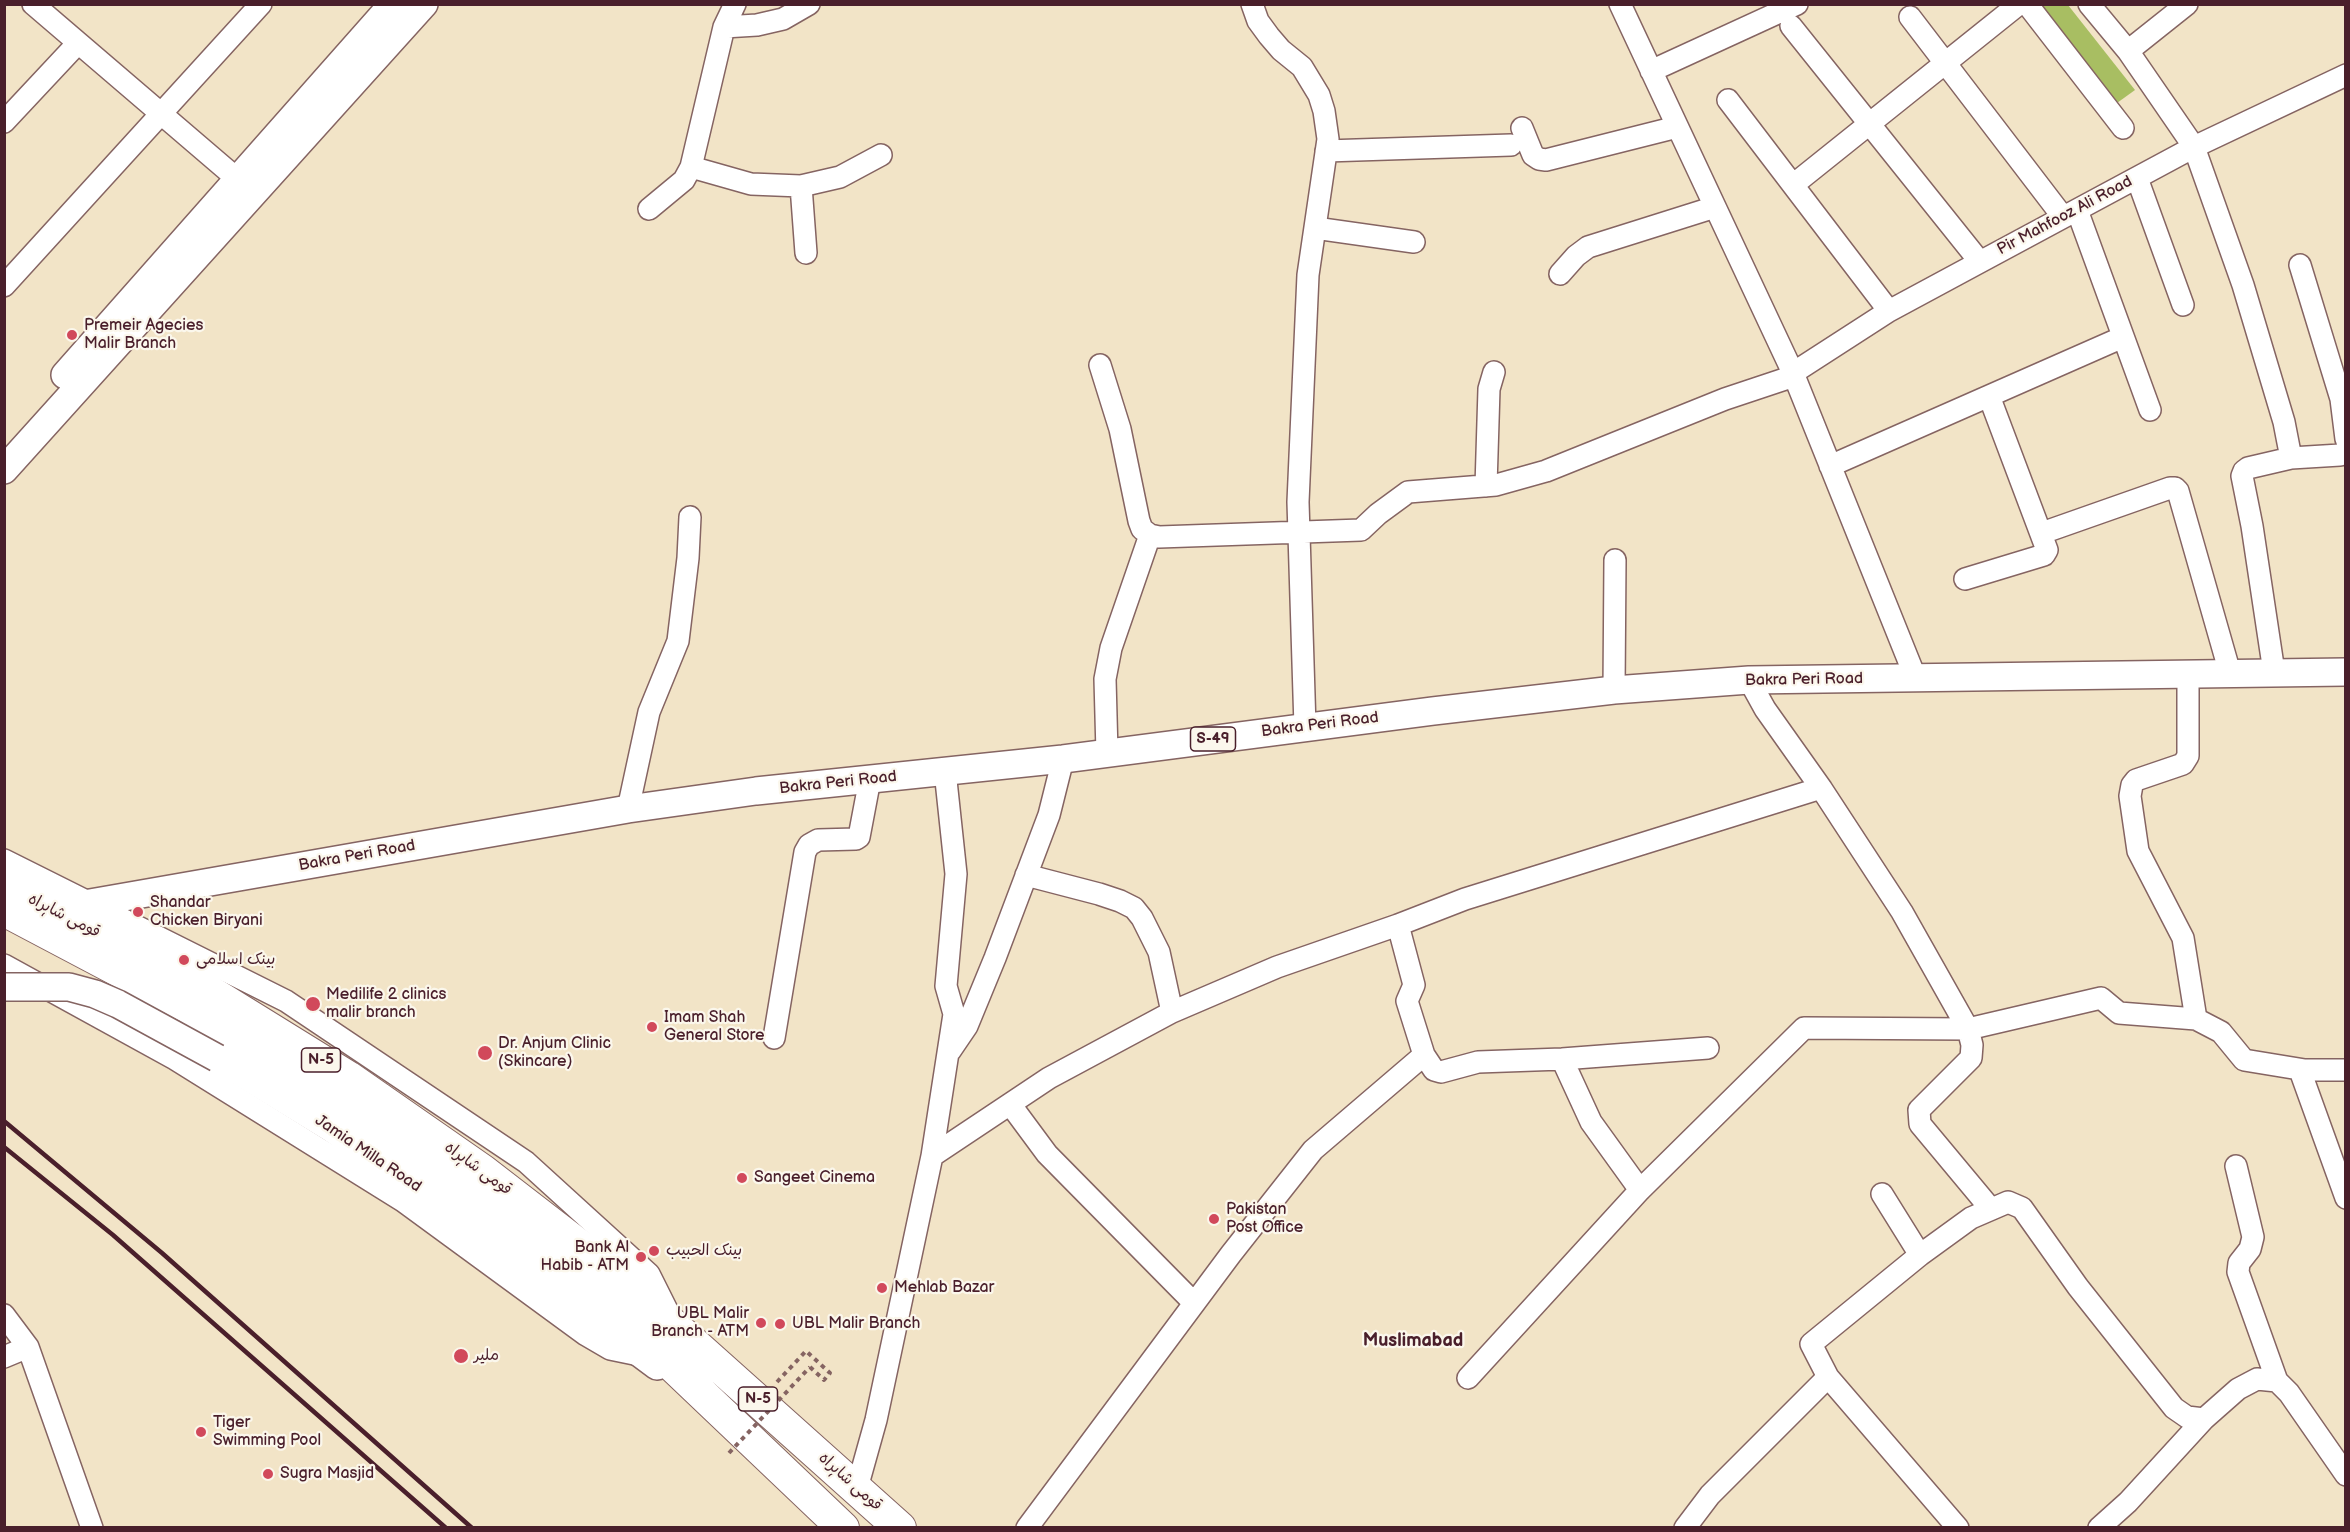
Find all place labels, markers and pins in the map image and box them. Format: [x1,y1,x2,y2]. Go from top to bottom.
place label: Premeir Agecies Malir Branch [84,316,203,354]
marker: Premeir Agecies Malir Branch [65,328,79,342]
place label: Shandar Chicken Biryani [150,893,263,931]
marker: Shandar Chicken Biryani [131,905,145,919]
place label: بینک اسلامی [196,950,275,970]
marker: بینک اسلامی [177,953,191,967]
place label: Medilife 2 clinics malir branch [326,985,446,1023]
marker: Medilife 2 clinics malir branch [304,995,322,1013]
place label: Imam Shah General Store [664,1008,765,1046]
marker: Imam Shah General Store [645,1020,659,1034]
place label: Dr. Anjum Clinic (Skincare) [498,1034,611,1072]
marker: Dr. Anjum Clinic (Skincare) [476,1044,494,1062]
place label: Sangeet Cinema [754,1168,875,1188]
marker: Sangeet Cinema [735,1171,749,1185]
place label: Pakistan Post Office [1226,1200,1303,1238]
marker: Pakistan Post Office [1207,1212,1221,1226]
place label: Bank Al Habib - ATM [540,1238,629,1276]
place label: بينک الحبيب [666,1241,742,1261]
marker: بينک الحبيب [647,1244,661,1258]
marker: Bank Al Habib - ATM [634,1250,648,1264]
place label: Mehlab Bazar [894,1278,994,1298]
marker: Mehlab Bazar [875,1281,889,1295]
place label: UBL Malir Branch - ATM [651,1304,749,1342]
place label: UBL Malir Branch [792,1314,920,1334]
marker: UBL Malir Branch - ATM [754,1316,768,1330]
marker: UBL Malir Branch [773,1317,787,1331]
place label: ملیر [474,1346,499,1366]
marker: ملیر [452,1347,470,1365]
place label: Tiger Swimming Pool [213,1413,321,1451]
marker: Tiger Swimming Pool [194,1425,208,1439]
place label: Sugra Masjid [280,1464,374,1484]
marker: Sugra Masjid [261,1467,275,1481]

